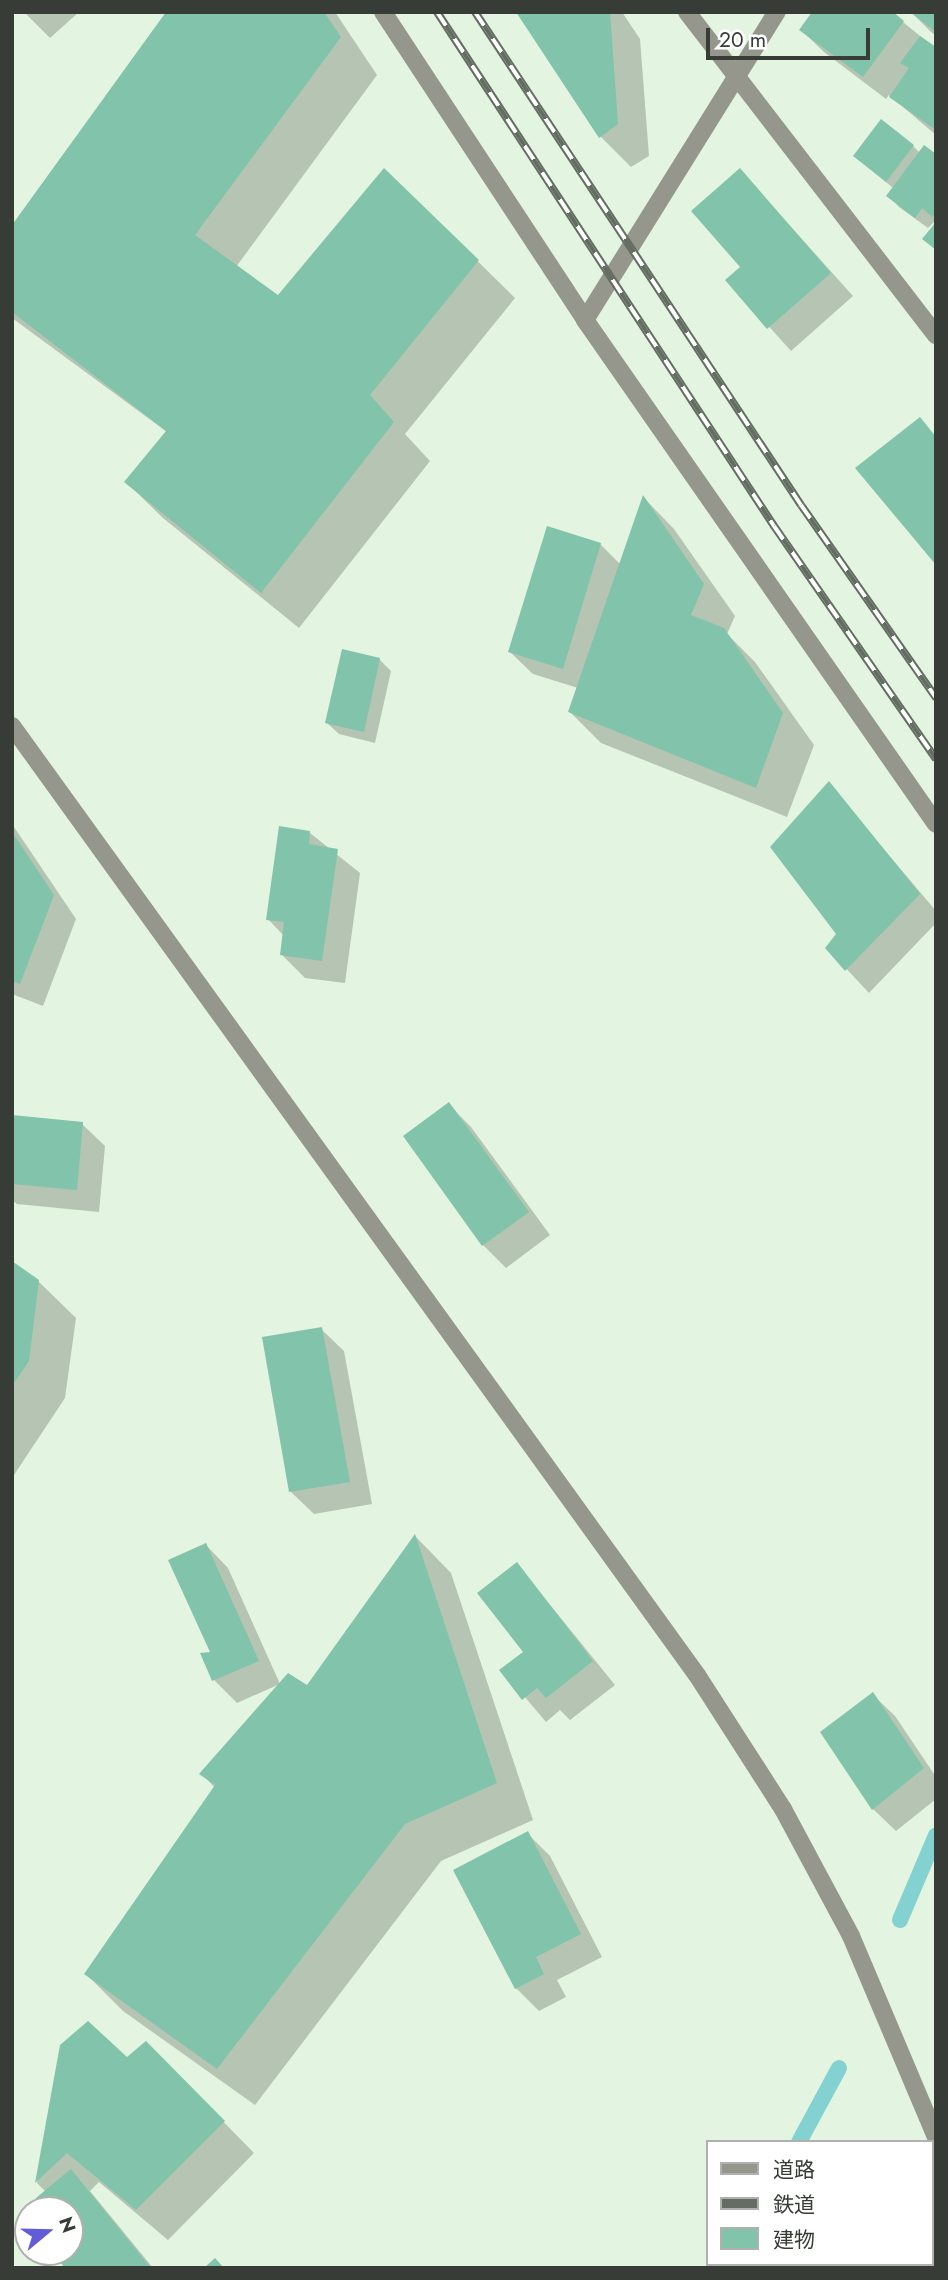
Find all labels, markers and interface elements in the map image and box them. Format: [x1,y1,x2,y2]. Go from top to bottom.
scale bar [710,14,874,58]
text: 20 m [719,25,766,55]
legend [706,2140,934,2266]
text: 道路 [773,2155,815,2185]
text: 鉄道 [773,2190,815,2220]
north arrow [14,2196,84,2266]
text: N [52,2213,83,2236]
text: 建物 [773,2225,815,2255]

